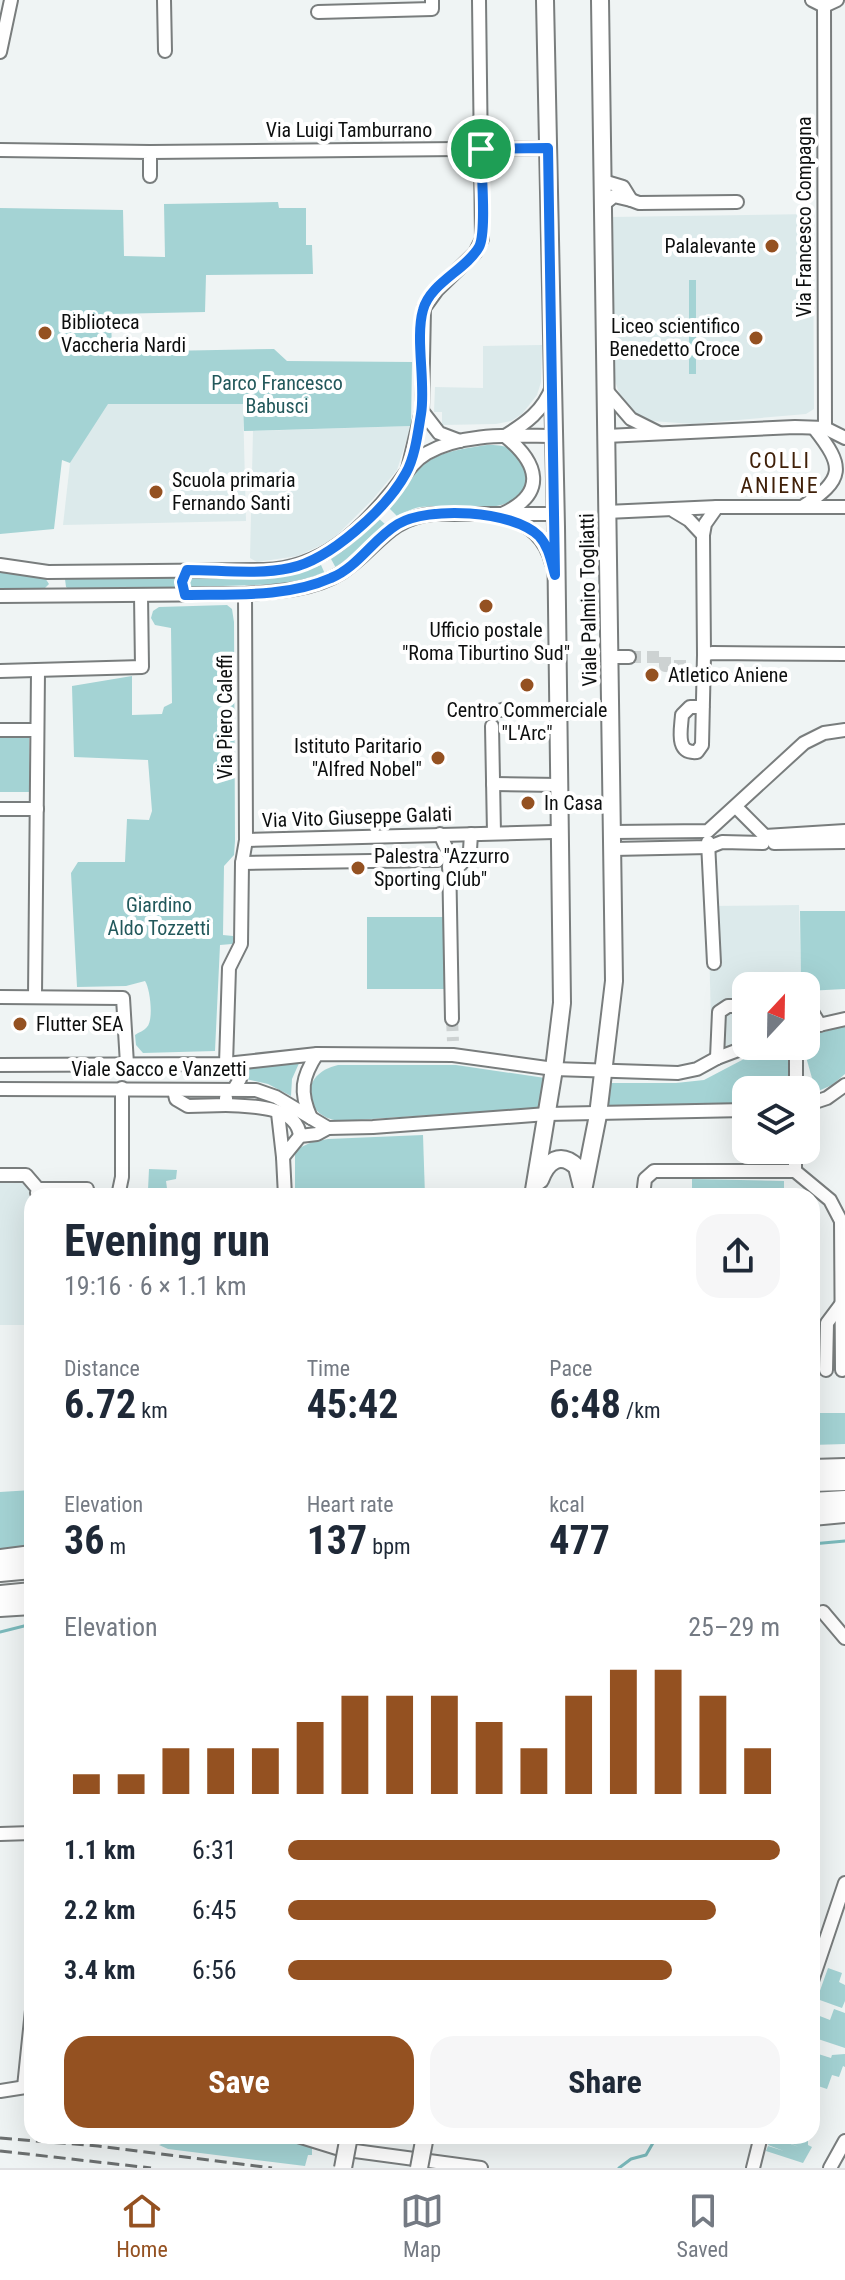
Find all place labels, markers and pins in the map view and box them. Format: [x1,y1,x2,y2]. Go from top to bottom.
pin [447,115,515,183]
place label: Palalevante [664,234,756,258]
marker: Palalevante [763,237,781,255]
place label: Biblioteca Vaccheria Nardi [61,310,186,357]
place label: Liceo scientifico Benedetto Croce [609,314,740,361]
marker: Biblioteca Vaccheria Nardi [36,324,54,342]
marker: Liceo scientifico Benedetto Croce [747,329,765,347]
place label: Scuola primaria Fernando Santi [172,468,296,515]
marker: Scuola primaria Fernando Santi [147,483,165,501]
marker: Ufficio postale "Roma Tiburtino Sud" [477,597,495,615]
place label: Ufficio postale "Roma Tiburtino Sud" [402,618,570,665]
place label: Atletico Aniene [668,663,788,687]
marker: Atletico Aniene [643,666,661,684]
marker: Centro Commerciale "L'Arc" [518,676,536,694]
place label: Centro Commerciale "L'Arc" [447,698,608,745]
place label: Istituto Paritario "Alfred Nobel" [294,734,422,781]
marker: Istituto Paritario "Alfred Nobel" [429,749,447,767]
place label: In Casa [544,791,603,815]
marker: In Casa [519,794,537,812]
place label: Palestra "Azzurro Sporting Club" [374,844,510,891]
marker: Palestra "Azzurro Sporting Club" [349,859,367,877]
place label: Flutter SEA [36,1012,124,1036]
marker: Flutter SEA [11,1015,29,1033]

